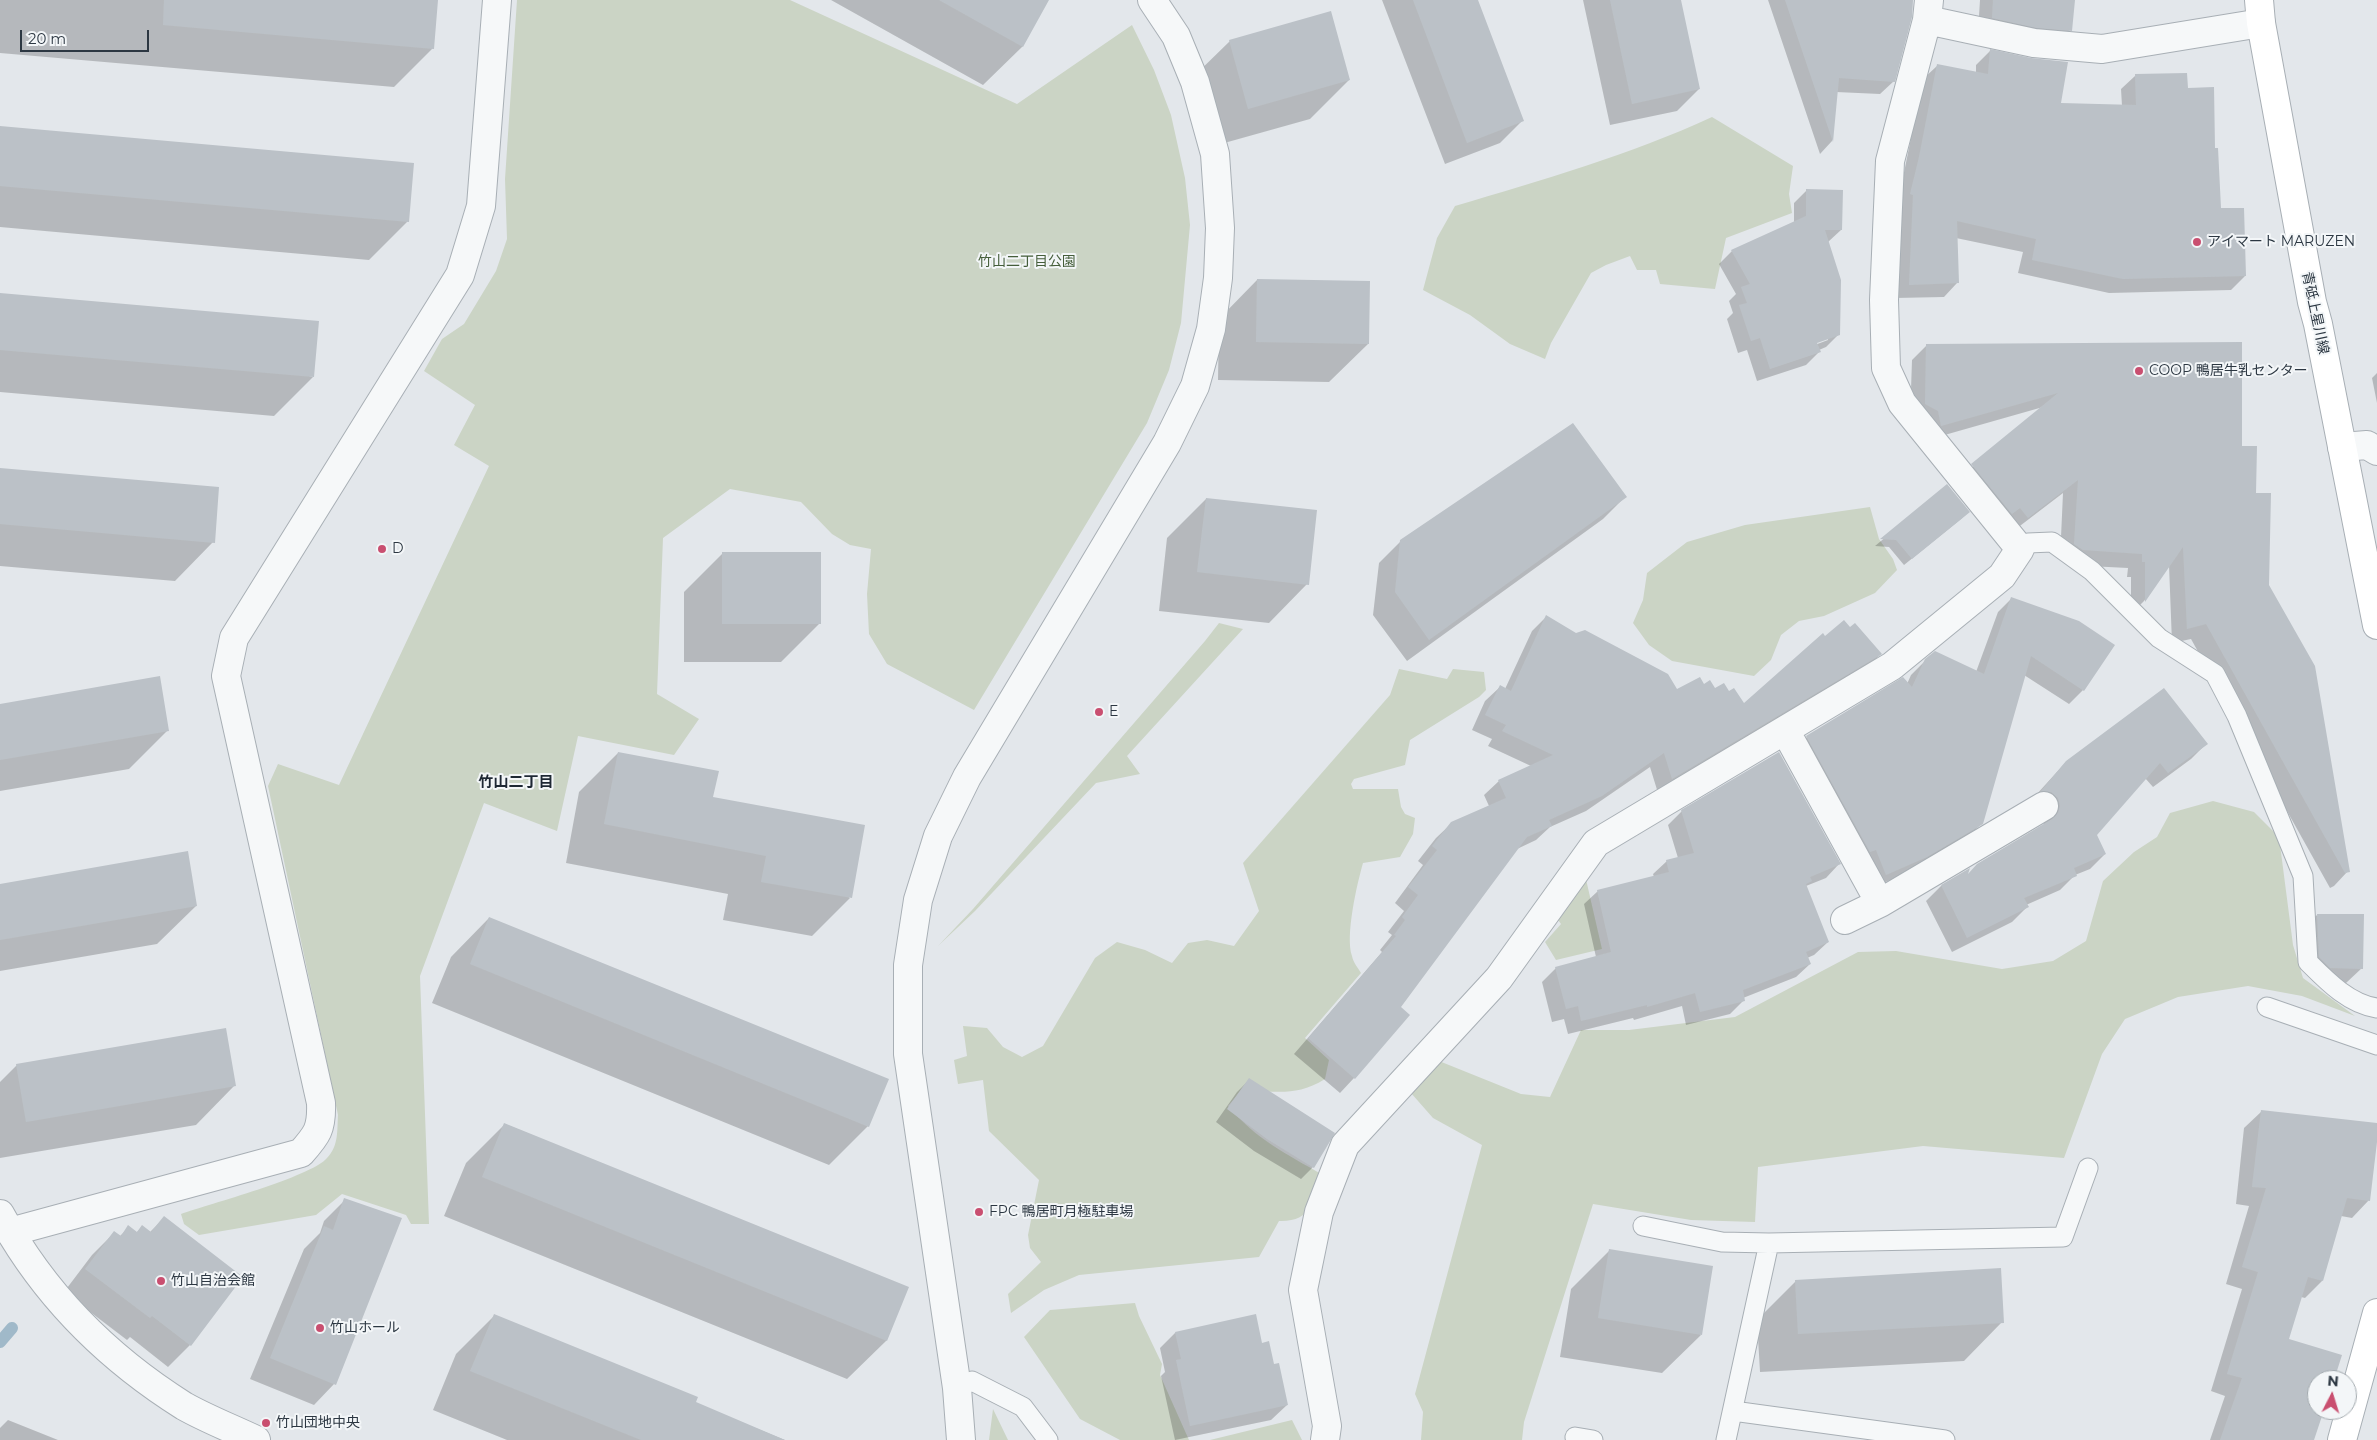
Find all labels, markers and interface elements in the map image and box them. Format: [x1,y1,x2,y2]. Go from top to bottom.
scale bar [22,20,151,52]
text: 20 m [28,29,66,48]
place label: アイマート MARUZEN [2207,234,2355,250]
marker: アイマート MARUZEN [2191,236,2203,248]
park label: 竹山二丁目公園 [978,254,1076,270]
street label: 青砥上星川線 [2298,270,2332,356]
place label: COOP 鴨居牛乳センター [2149,363,2308,379]
marker: COOP 鴨居牛乳センター [2133,365,2145,377]
place label: D [392,541,404,557]
marker: D [376,543,388,555]
place label: E [1109,704,1118,720]
marker: E [1093,706,1105,718]
district label: 竹山二丁目 [479,774,553,792]
place label: FPC 鴨居町月極駐車場 [989,1204,1134,1220]
marker: FPC 鴨居町月極駐車場 [973,1206,985,1218]
place label: 竹山自治会館 [171,1273,255,1289]
marker: 竹山自治会館 [155,1275,167,1287]
place label: 竹山ホール [330,1320,400,1336]
marker: 竹山ホール [314,1322,326,1334]
north arrow [2307,1370,2357,1420]
text: N [2327,1372,2340,1391]
place label: 竹山団地中央 [276,1415,360,1431]
marker: 竹山団地中央 [260,1417,272,1429]

